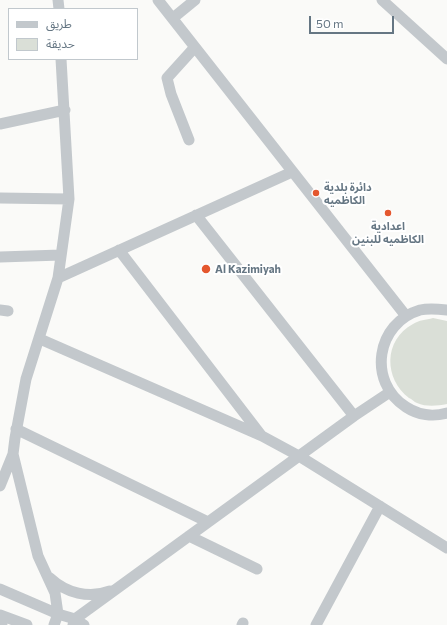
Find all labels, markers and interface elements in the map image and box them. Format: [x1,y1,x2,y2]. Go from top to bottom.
legend [8,8,138,60]
scale bar [311,8,396,34]
text: طريق [46,16,72,30]
text: 50 m [316,16,344,30]
text: حديقة [46,36,75,50]
place label: دائرة بلدية الكاظميه [324,180,372,206]
marker: دائرة بلدية الكاظميه [311,188,321,198]
marker: اعدادية الكاظميه للبنين [383,208,393,218]
place label: اعدادية الكاظميه للبنين [352,219,424,245]
place label: Al Kazimiyah [215,262,281,276]
marker: Al Kazimiyah [200,263,212,275]

